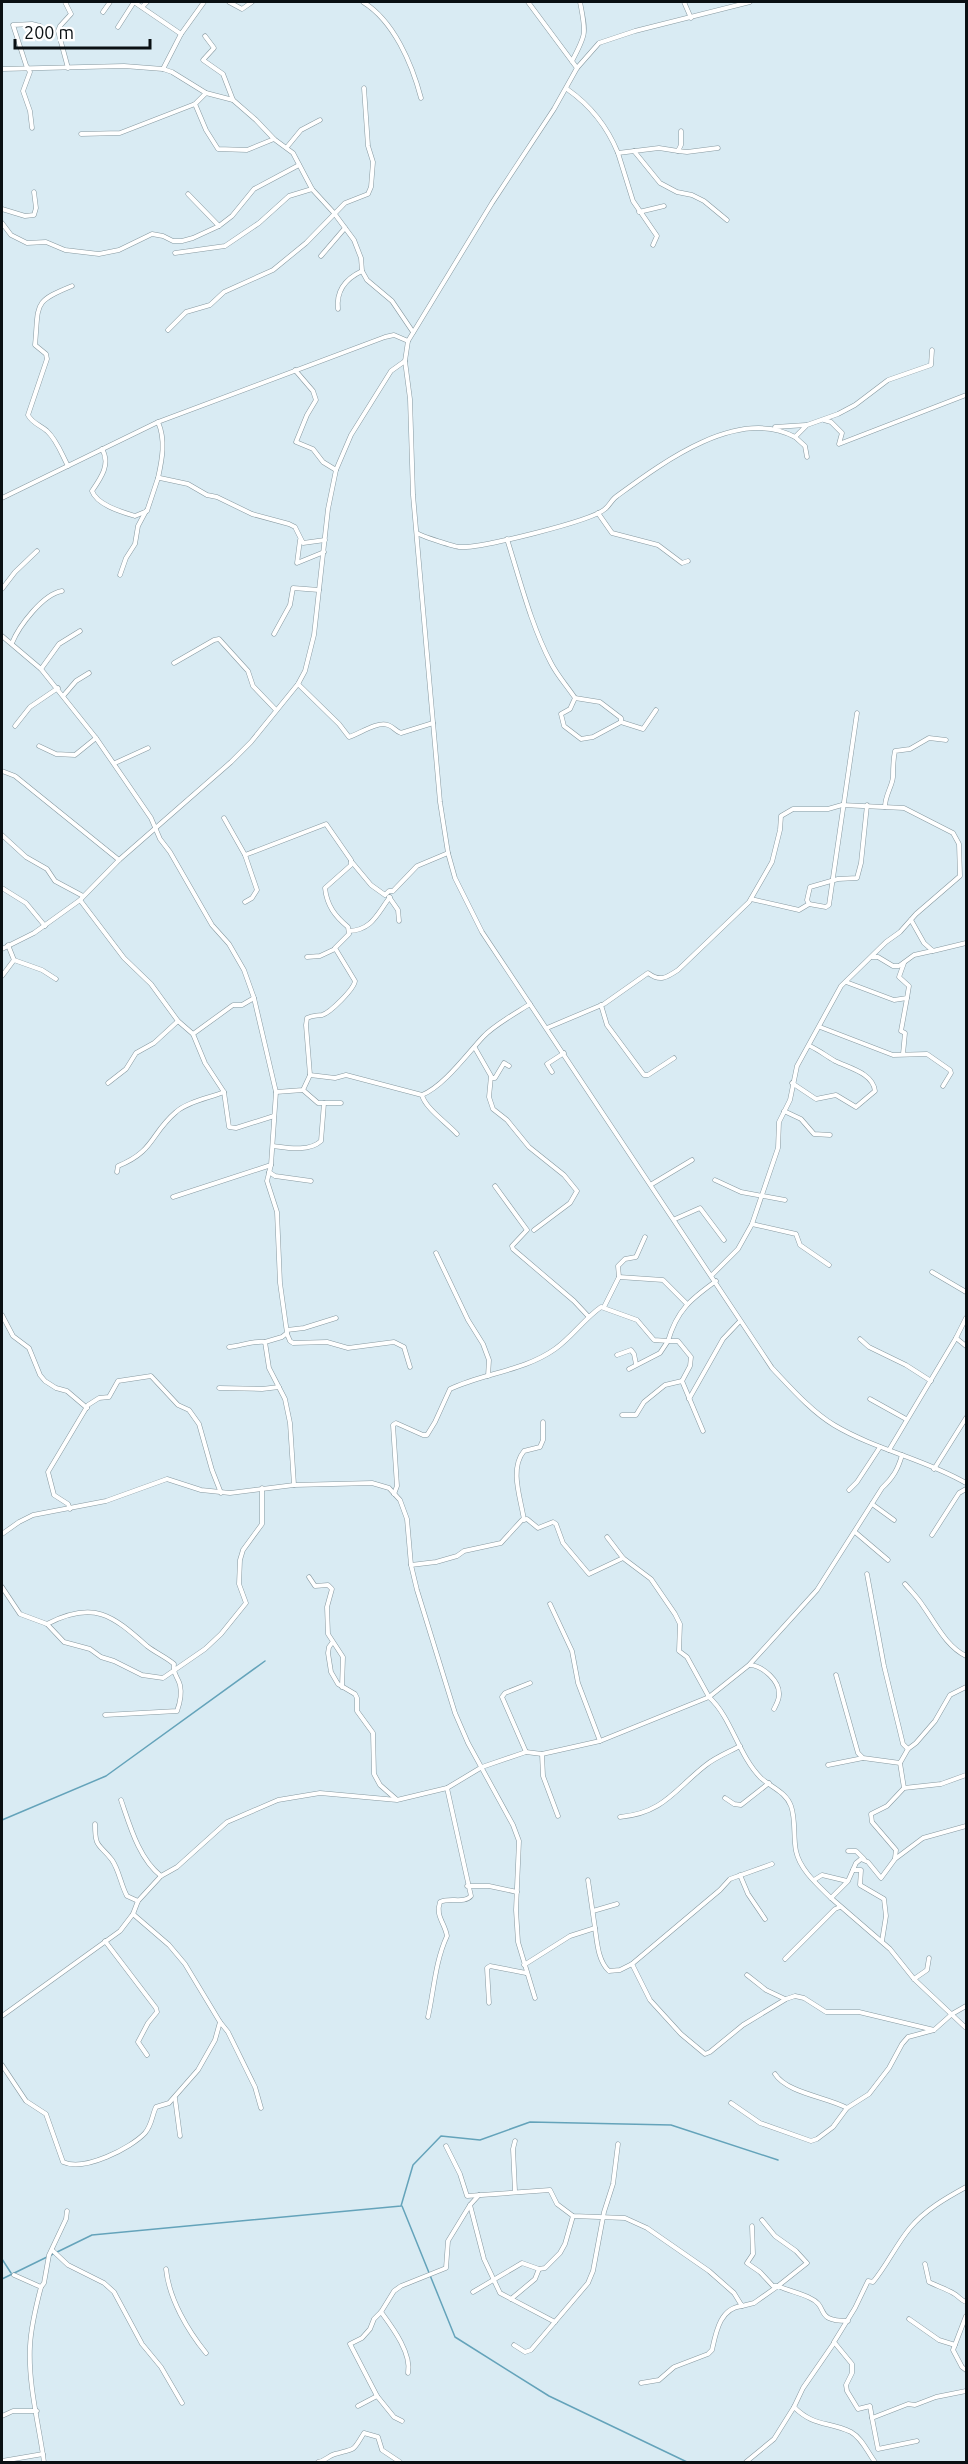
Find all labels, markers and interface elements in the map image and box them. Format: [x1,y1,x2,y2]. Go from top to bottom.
scale bar [15,12,150,50]
text: 200 m [24,22,74,42]

